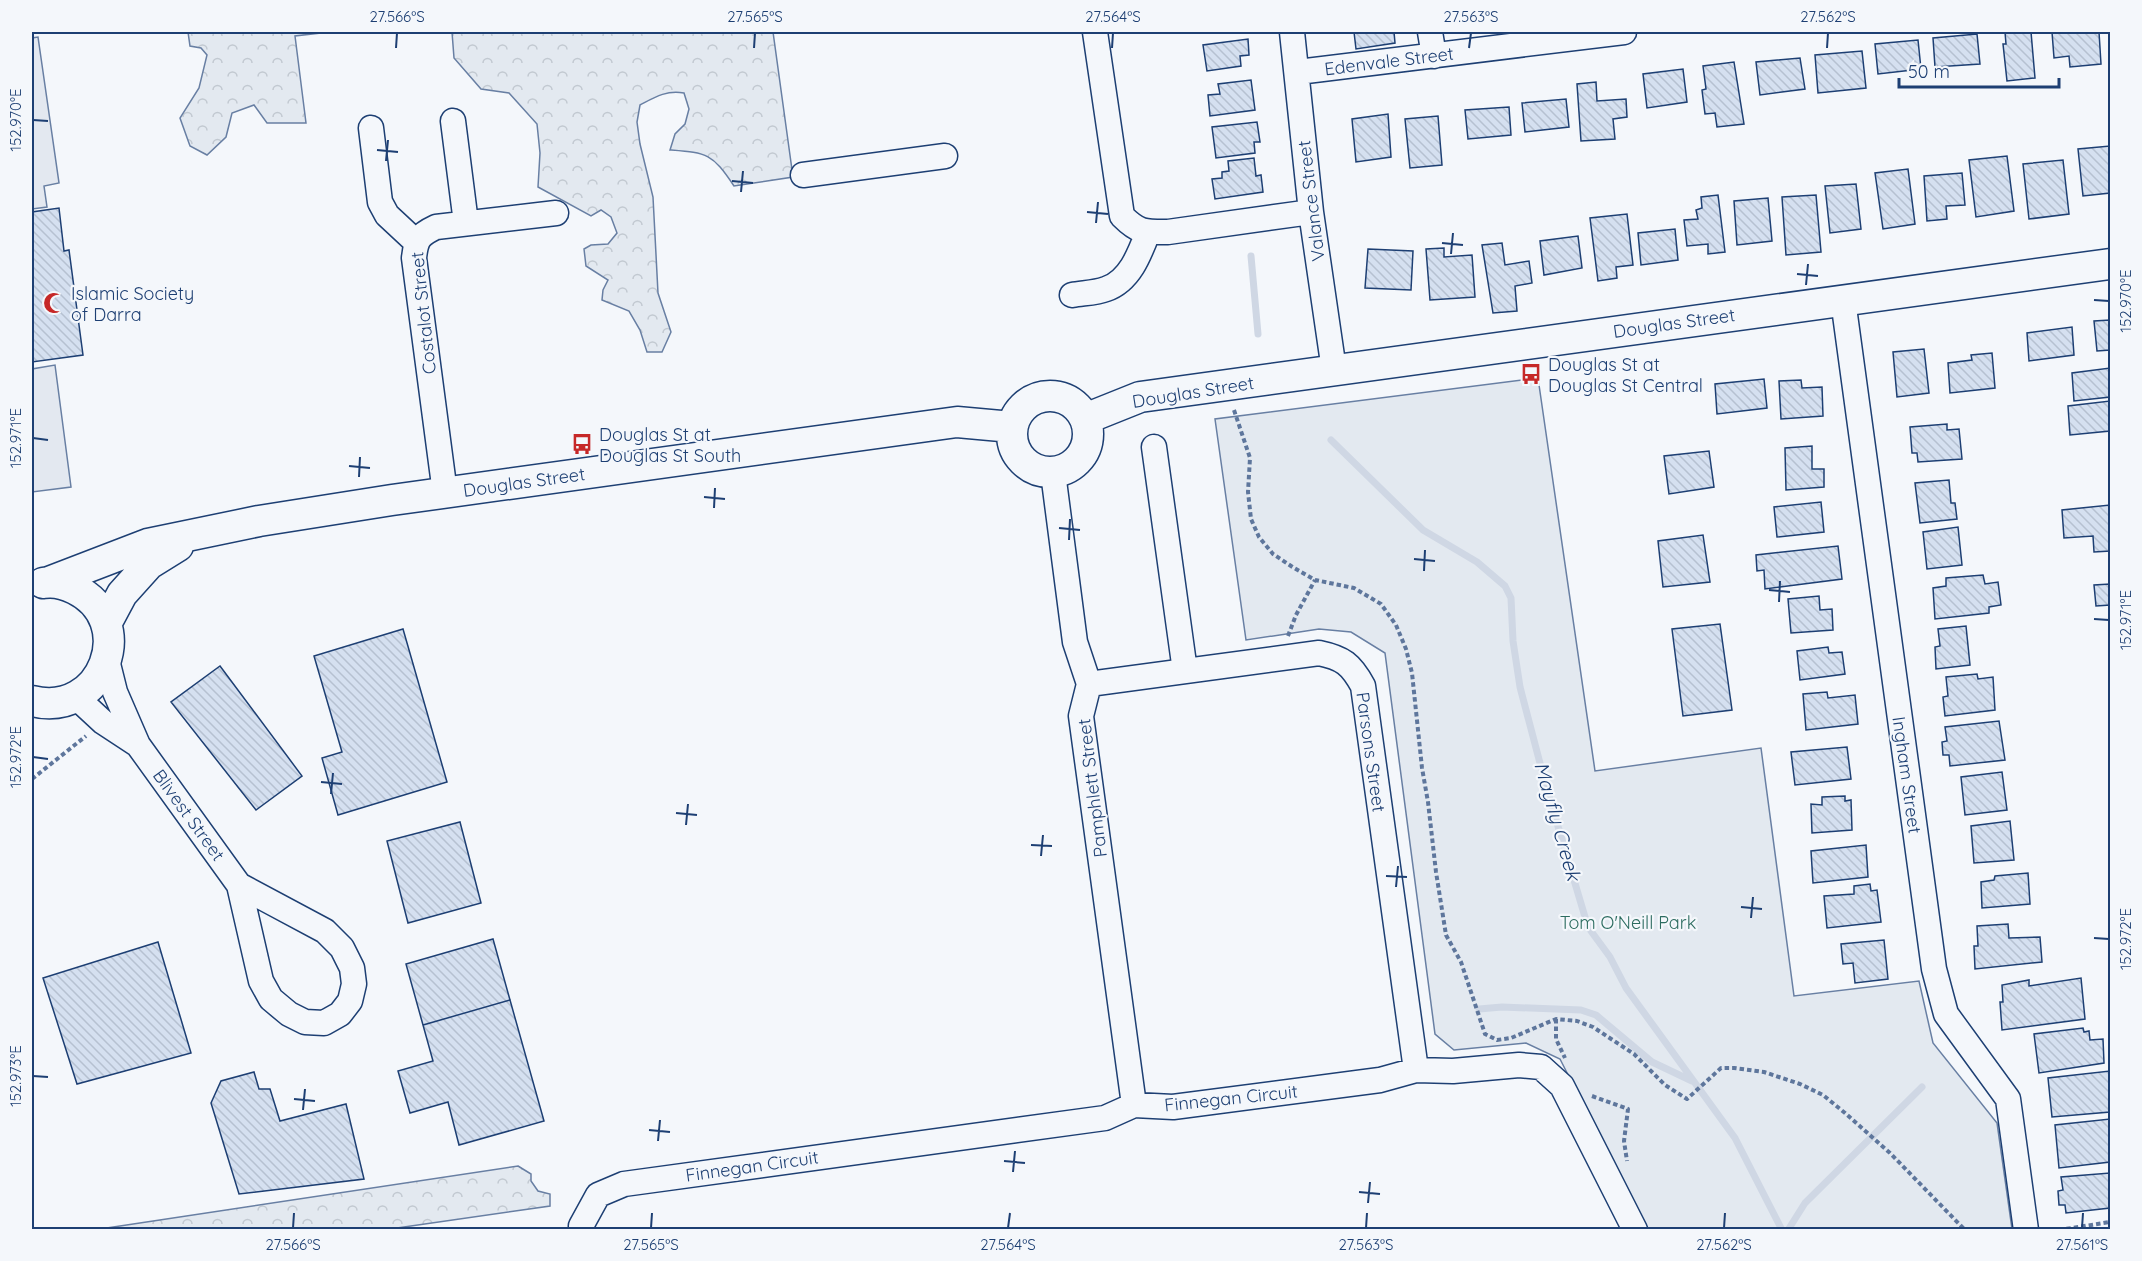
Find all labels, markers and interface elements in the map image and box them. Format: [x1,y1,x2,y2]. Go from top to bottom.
text: 27.566°S [369,7,425,26]
text: 27.565°S [727,7,783,26]
text: 27.564°S [1085,7,1141,26]
text: 27.563°S [1443,7,1499,26]
text: 27.562°S [1800,7,1856,26]
street label: Edenvale Street [1323,42,1455,80]
scale bar [1899,51,2060,89]
text: 50 m [1908,60,1950,83]
text: 152.970°E [6,89,25,151]
street label: Valance Street [1292,139,1330,263]
street label: Costalot Street [405,251,441,375]
text: 152.970°E [2116,270,2135,332]
place label: Islamic Society of Darra [71,282,194,326]
mosque icon: Islamic Society of Darra [42,291,66,315]
street label: Douglas Street [1612,303,1736,343]
place label: Douglas St at Douglas St Central [1548,353,1703,397]
bus stop icon: Douglas St at Douglas St Central [1519,362,1543,386]
street label: Douglas Street [1131,371,1255,413]
text: 152.971°E [6,408,25,468]
place label: Douglas St at Douglas St South [599,423,741,467]
bus stop icon: Douglas St at Douglas St South [570,432,594,456]
street label: Douglas Street [462,462,586,502]
text: 152.971°E [2116,590,2135,650]
street label: Parsons Street [1351,691,1391,813]
street label: Ingham Street [1887,715,1927,835]
street label: Pamphlett Street [1072,717,1112,859]
text: 152.972°E [6,726,25,788]
water label: Mayfly Creek [1529,759,1587,885]
street label: Blivest Street [148,765,230,865]
text: 152.972°E [2116,908,2135,970]
park label: Tom O'Neill Park [1560,911,1696,934]
text: 152.973°E [6,1045,25,1107]
street label: Finnegan Circuit [1163,1080,1299,1116]
street label: Finnegan Circuit [684,1145,820,1187]
text: 27.566°S [265,1235,321,1254]
text: 27.565°S [623,1235,679,1254]
text: 27.564°S [980,1235,1036,1254]
text: 27.563°S [1338,1235,1394,1254]
text: 27.562°S [1696,1235,1752,1254]
text: 27.561°S [2056,1235,2108,1254]

